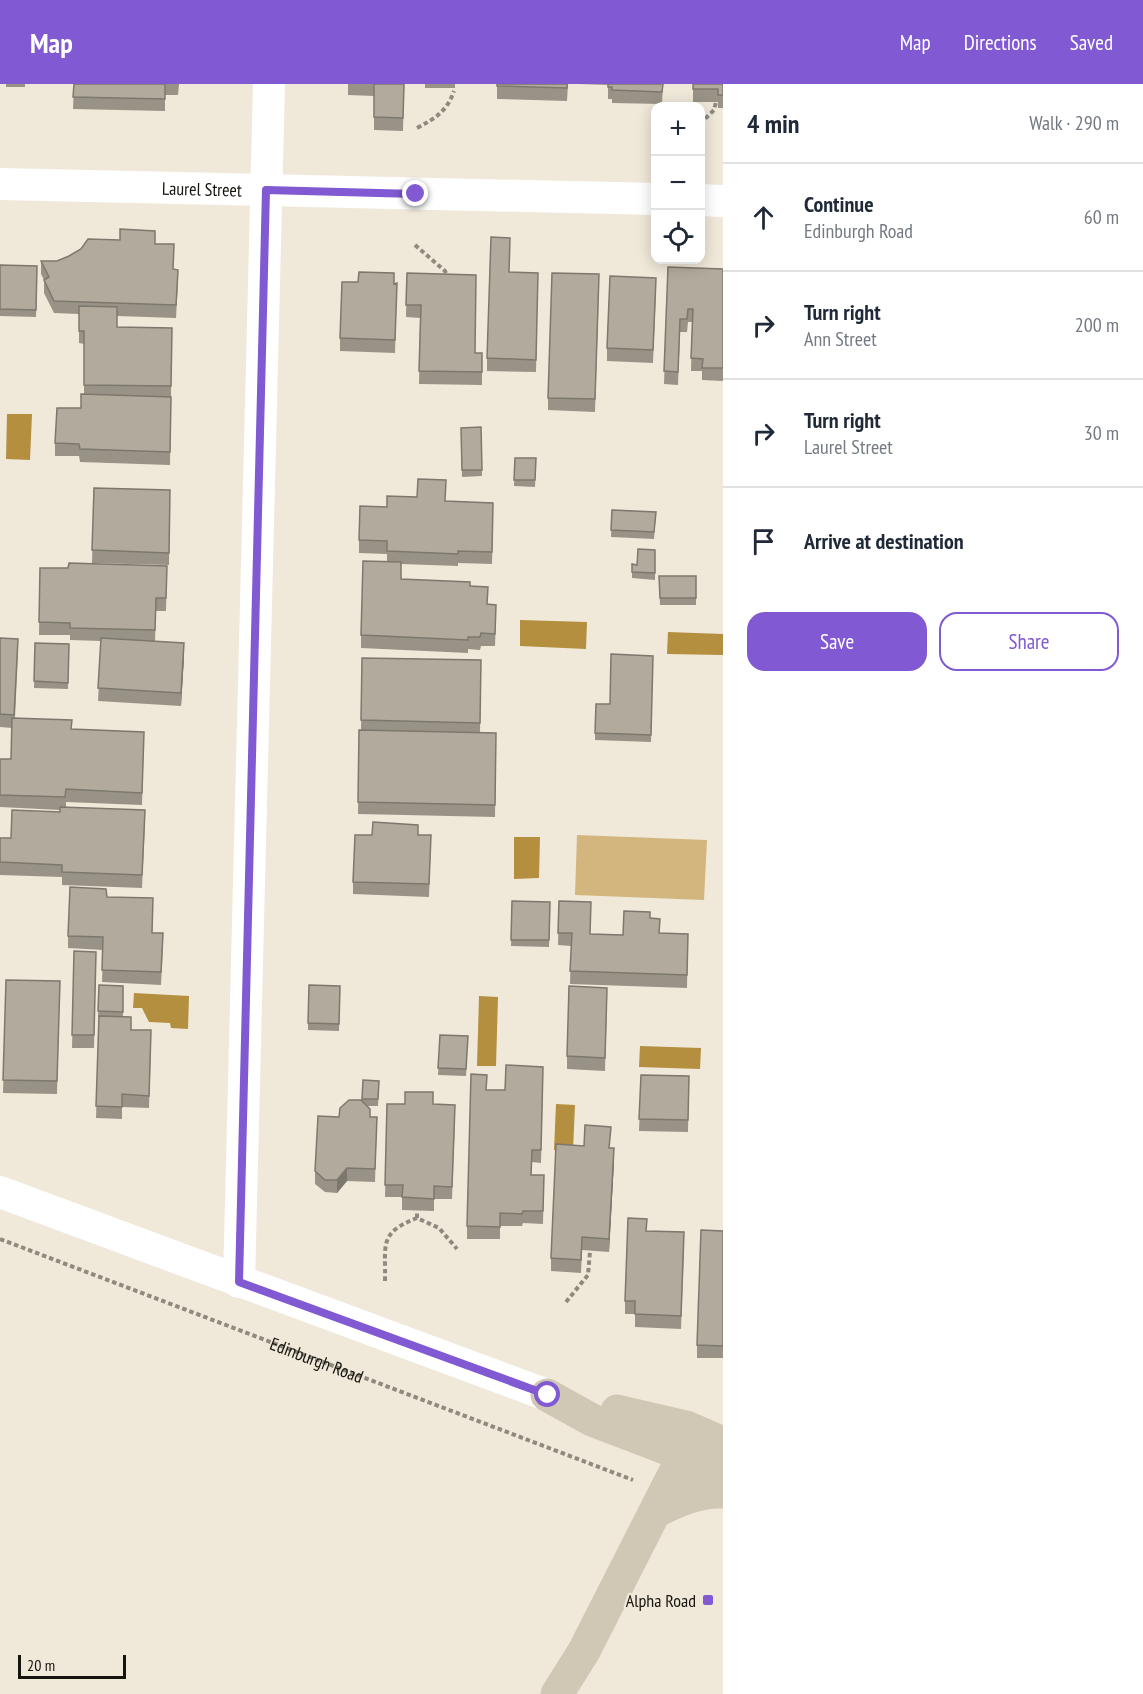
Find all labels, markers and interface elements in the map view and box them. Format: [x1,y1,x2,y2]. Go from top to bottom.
text: Map [30,24,73,61]
text: Map [900,29,931,56]
text: Directions [964,29,1037,56]
text: Saved [1070,29,1113,56]
map controls [651,102,705,264]
button: + [651,102,705,156]
text: 4 min [747,107,800,140]
text: Walk · 290 m [1029,110,1119,136]
button: − [651,156,705,210]
street label: Laurel Street [162,176,242,201]
route end [402,180,428,206]
text: Continue [804,190,874,218]
icon: ahead [747,201,780,234]
text: 60 m [1084,204,1119,230]
button: locate [651,210,705,264]
text: Edinburgh Road [804,218,913,244]
text: Turn right [804,298,881,326]
icon: right [747,309,780,342]
text: 200 m [1075,312,1119,338]
text: Ann Street [804,326,877,352]
text: Turn right [804,406,881,434]
icon: right [747,417,780,450]
text: 30 m [1084,420,1119,446]
text: Laurel Street [804,434,893,460]
icon: arrive [747,525,780,558]
text: Arrive at destination [804,527,964,555]
button: Save [747,612,927,671]
button: Share [939,612,1119,671]
street label: Edinburgh Road [267,1331,367,1388]
route start [534,1381,560,1407]
place label: Alpha Road [626,1589,696,1612]
marker: Alpha Road [701,1593,715,1607]
scale bar [18,1652,126,1680]
text: 20 m [27,1655,55,1675]

